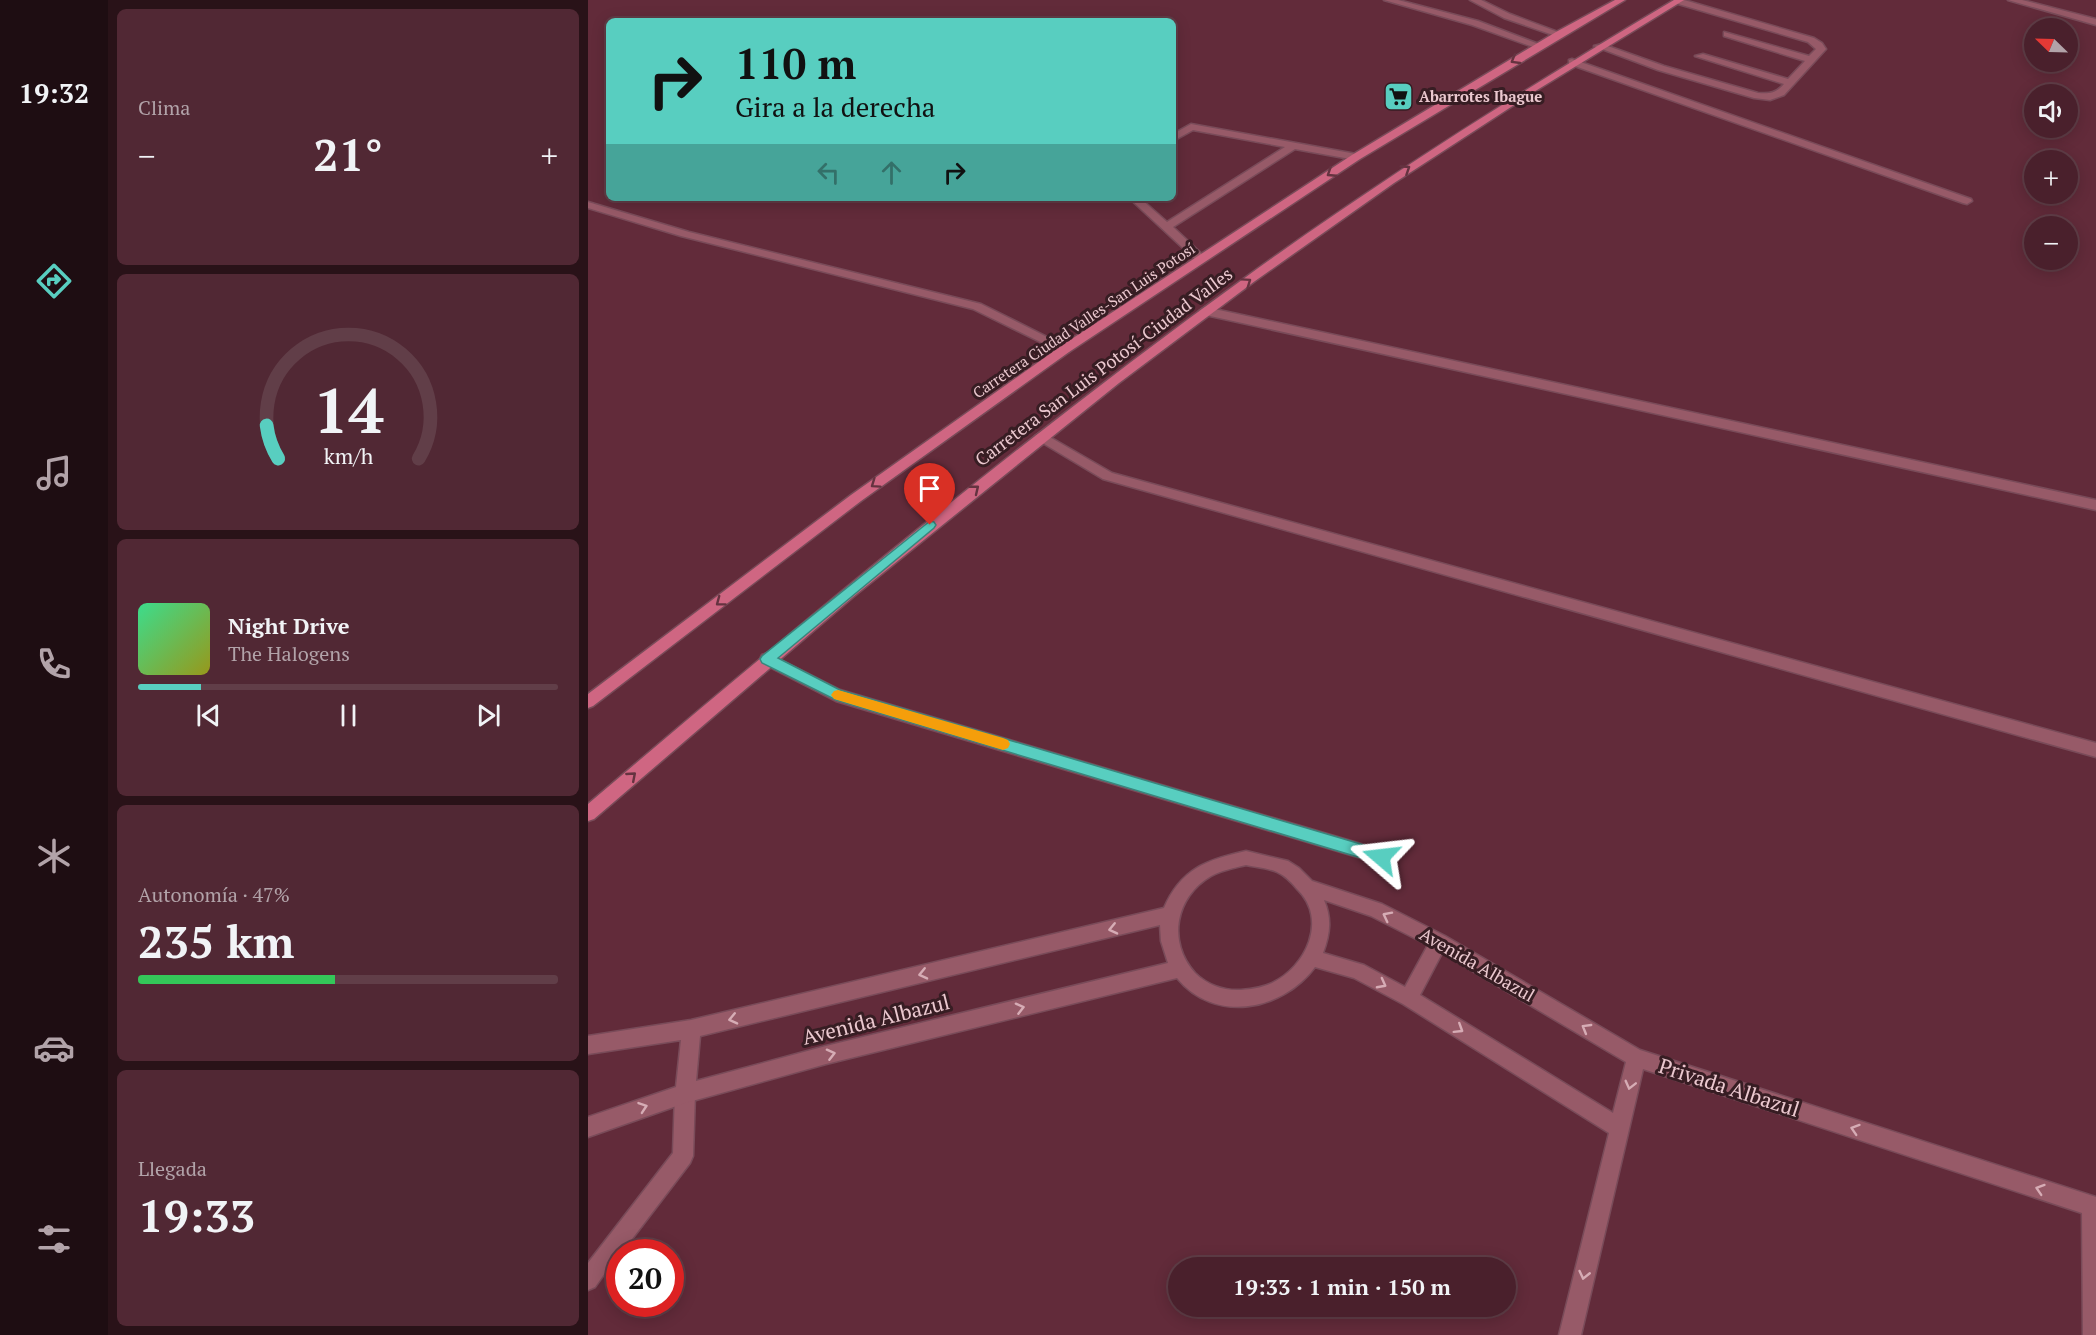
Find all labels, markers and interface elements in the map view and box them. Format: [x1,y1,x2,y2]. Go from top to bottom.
north arrow [2024,18,2078,72]
map controls [2024,18,2078,270]
text: 110 m [735,35,856,91]
icon: right [636,42,714,120]
one-way arrow [1511,53,1521,65]
text: 19:32 [19,75,89,111]
supermarket icon: Abarrotes Ibague [1382,81,1414,113]
button: sound [2024,84,2078,138]
place label: Abarrotes Ibague [1419,86,1542,106]
text: Gira a la derecha [735,89,935,125]
text: Clima [138,94,190,121]
text: 21° [313,124,383,184]
text: − [138,134,156,177]
text: + [540,134,558,177]
button: + [2024,150,2078,204]
icon: left [812,156,845,189]
icon: ahead [875,156,908,189]
icon: right [938,156,971,189]
one-way arrow [1399,165,1410,176]
one-way arrow [1327,166,1338,177]
button: − [2024,216,2078,270]
street label: Carretera Ciudad Valles-San Luis Potosí [968,238,1199,402]
icon: directions [33,260,75,302]
street label: Carretera San Luis Potosí-Ciudad Valles [970,261,1237,471]
one-way arrow [1240,278,1251,289]
text: 14 [313,368,383,451]
text: km/h [323,443,373,471]
icon: music [33,452,75,494]
pin [904,463,955,525]
icon: arrive [913,472,946,505]
one-way arrow [871,477,882,488]
one-way arrow [968,485,979,496]
one-way arrow [715,594,726,605]
text: Night Drive [228,611,350,640]
text: The Halogens [228,640,350,667]
icon: phone [33,643,75,685]
icon: previous [192,699,225,732]
icon: pause [332,699,365,732]
icon: next [472,699,505,732]
one-way arrow [625,772,636,783]
position arrow [1349,825,1413,889]
icon: climate [33,835,75,877]
text: Autonomía · 47% [138,881,290,908]
text: 235 km [138,911,294,971]
one-way arrow [1382,912,1393,923]
one-way arrow [1108,921,1118,934]
street label: Avenida Albazul [1416,921,1539,1007]
one-way arrow [918,966,928,979]
one-way arrow [1375,977,1386,988]
street label: Avenida Albazul [799,987,952,1051]
one-way arrow [1015,1002,1025,1015]
one-way arrow [729,1012,739,1025]
one-way arrow [1453,1022,1463,1034]
one-way arrow [1582,1024,1592,1036]
icon: car [33,1027,75,1069]
one-way arrow [826,1048,836,1061]
street label: Privada Albazul [1655,1051,1803,1123]
one-way arrow [1624,1080,1637,1090]
one-way arrow [637,1102,648,1115]
one-way arrow [1850,1124,1861,1136]
text: Llegada [138,1155,207,1182]
one-way arrow [2035,1184,2046,1196]
text: 19:33 [138,1185,255,1245]
icon: filters [33,1218,75,1260]
speed limit sign: 20 [606,1239,684,1317]
one-way arrow [1579,1270,1592,1280]
text: 19:33 · 1 min · 150 m [1233,1272,1451,1301]

